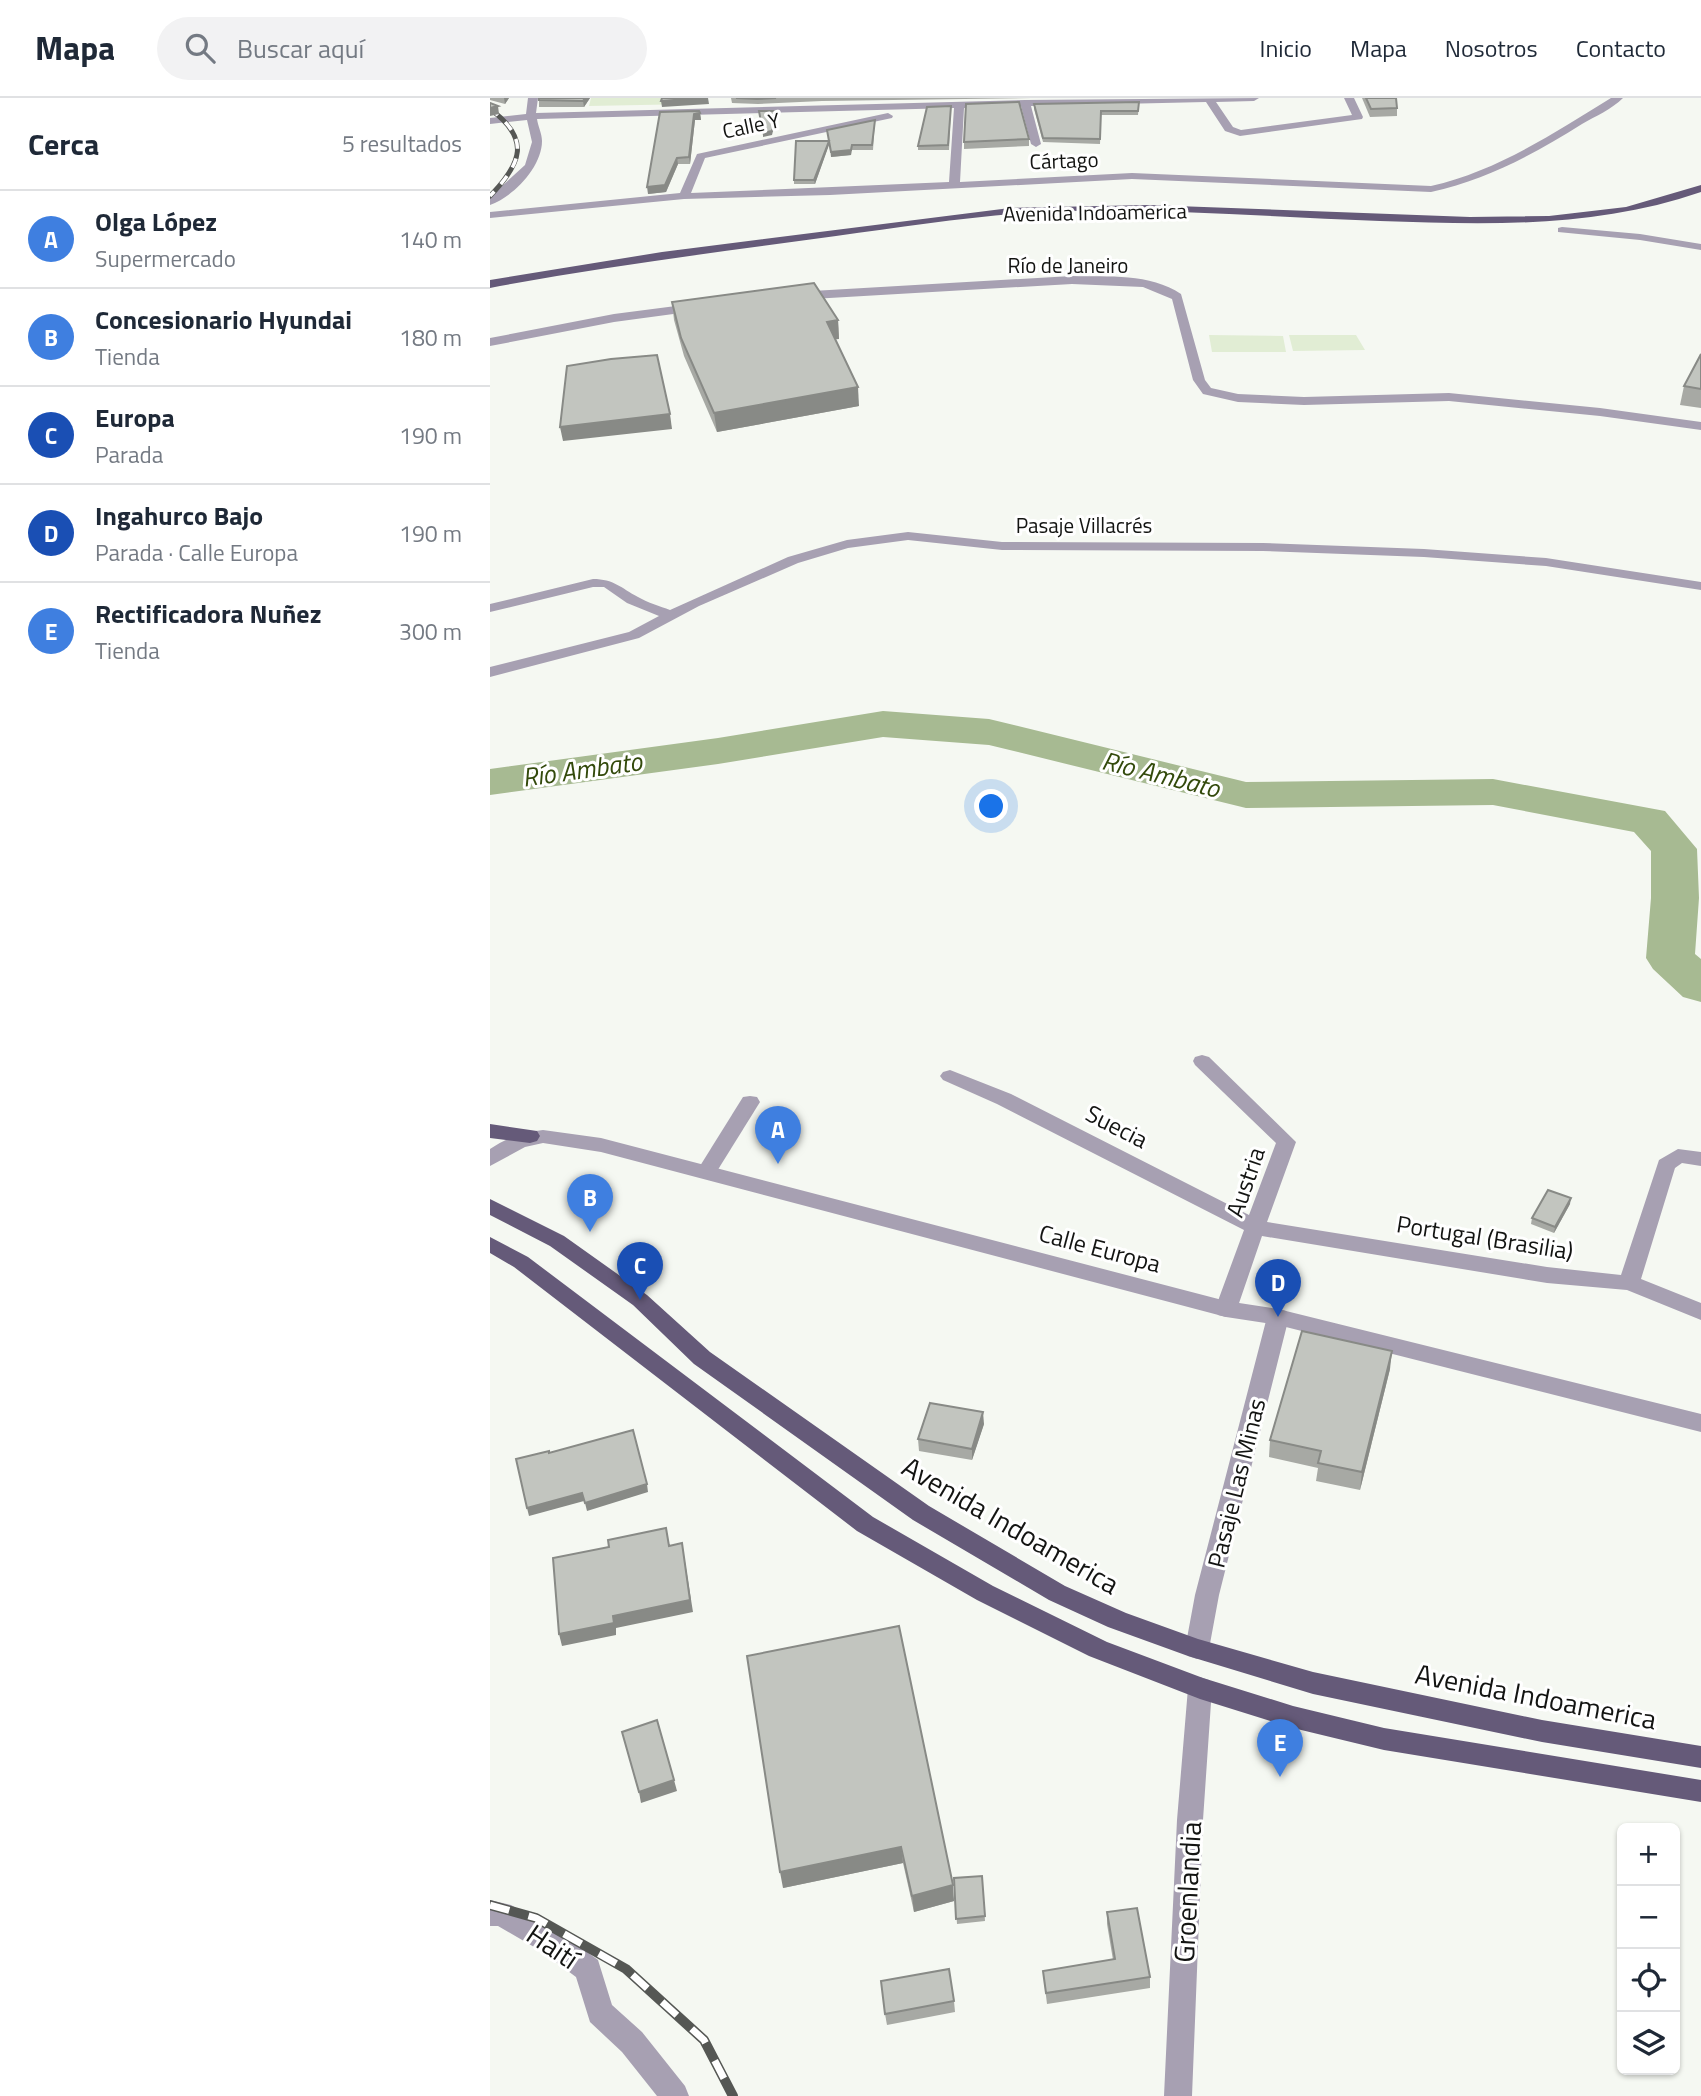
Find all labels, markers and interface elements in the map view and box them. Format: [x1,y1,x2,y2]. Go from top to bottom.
search box [157,17,647,80]
text: Mapa [35,23,115,73]
icon: search [181,29,219,67]
text: Buscar aquí [237,29,364,68]
text: Inicio [1260,30,1312,66]
text: Mapa [1350,30,1407,66]
text: Nosotros [1445,30,1538,66]
text: Contacto [1576,30,1666,66]
street label: Calle Y [719,103,783,147]
text: Cerca [28,121,99,167]
text: 5 resultados [342,126,462,161]
street label: Cártago [1029,143,1099,177]
street label: Avenida Indoamerica [1003,194,1188,230]
text: Olga López [95,202,217,241]
text: A [44,222,58,257]
text: 140 m [399,222,462,257]
text: Supermercado [95,241,236,276]
street label: Río de Janeiro [1008,249,1128,281]
text: Concesionario Hyundai [95,300,352,339]
text: B [44,320,58,355]
text: 180 m [399,320,462,355]
text: Tienda [95,339,160,374]
text: Europa [95,398,175,437]
text: C [45,418,57,453]
text: 190 m [399,418,462,453]
text: Parada [95,437,163,472]
text: Ingahurco Bajo [95,496,263,535]
street label: Pasaje Villacrés [1016,509,1152,541]
text: D [44,516,58,551]
text: 190 m [399,516,462,551]
text: Parada · Calle Europa [95,535,298,570]
text: Rectificadora Nuñez [95,594,321,633]
text: E [45,614,57,649]
text: 300 m [399,614,462,649]
text: Tienda [95,633,160,668]
water label: Río Ambato [520,741,645,797]
water label: Río Ambato [1098,741,1225,808]
your location [974,789,1008,823]
street label: Suecia [1080,1095,1154,1157]
pin: A [755,1106,801,1164]
street label: Austria [1216,1142,1274,1222]
pin: B [567,1174,613,1232]
street label: Portugal (Brasilia) [1394,1205,1576,1269]
street label: Calle Europa [1035,1214,1165,1282]
pin: C [617,1242,663,1300]
pin: D [1255,1259,1301,1317]
street label: Pasaje Las Minas [1198,1395,1274,1571]
street label: Avenida Indoamerica [894,1445,1128,1605]
street label: Avenida Indoamerica [1412,1652,1660,1740]
pin: E [1257,1719,1303,1777]
street label: Groenlandia [1162,1820,1212,1964]
map controls [1617,1823,1680,2075]
button: + [1617,1823,1680,1886]
button: − [1617,1886,1680,1949]
street label: Haití [518,1913,589,1980]
button: locate [1617,1949,1680,2012]
button: layers [1617,2012,1680,2075]

